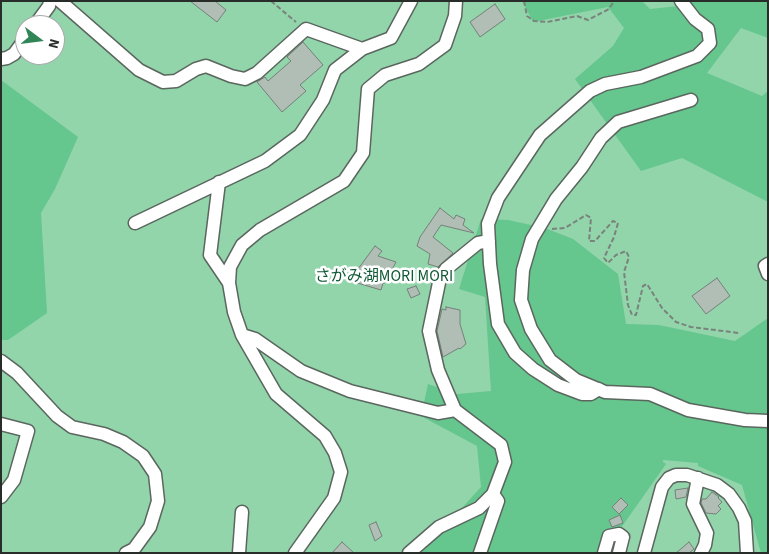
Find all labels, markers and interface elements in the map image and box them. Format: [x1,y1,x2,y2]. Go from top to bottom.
north arrow [15,15,65,65]
text: N [43,37,64,51]
park label: さがみ湖MORI MORI [315,267,453,287]

